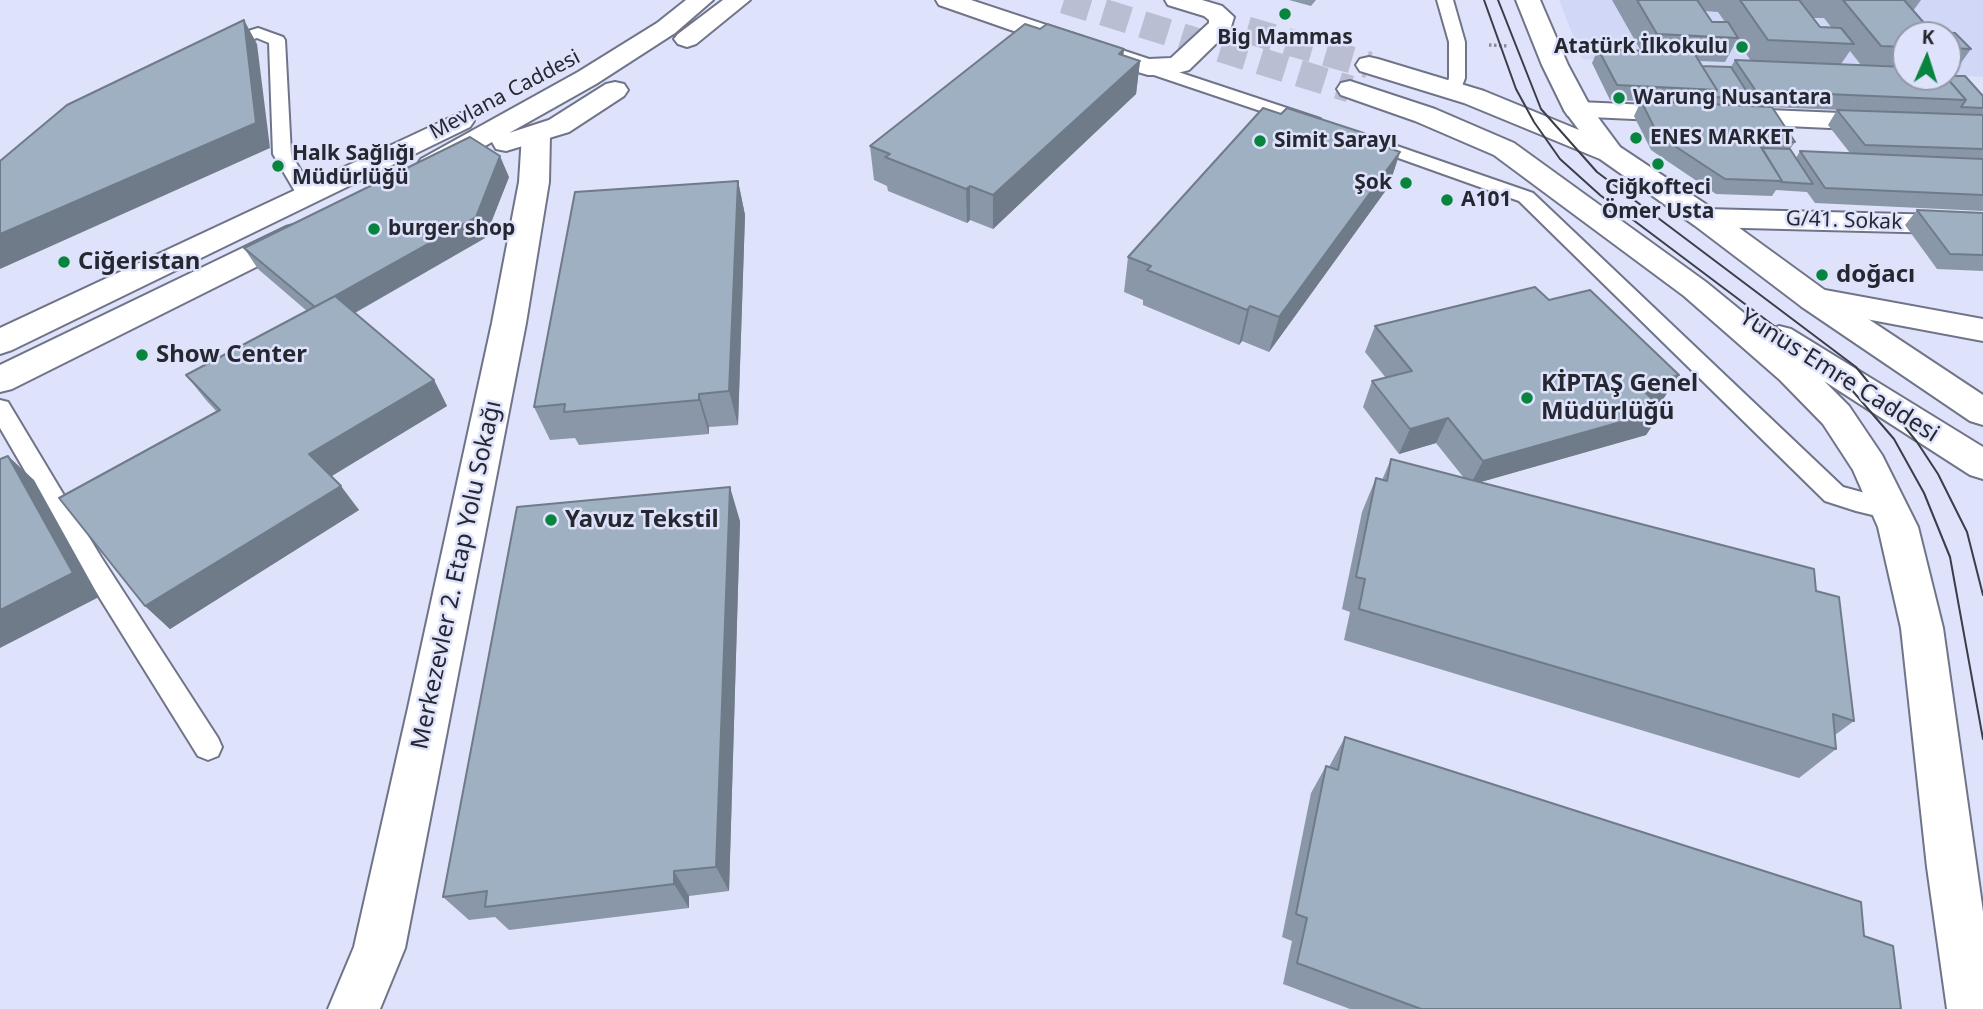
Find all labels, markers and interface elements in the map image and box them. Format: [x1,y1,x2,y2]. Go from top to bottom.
marker: Big Mammas [1277,6,1293,22]
north arrow [1892,21,1962,91]
text: K [1921,24,1935,50]
place label: Big Mammas [1217,25,1353,51]
place label: Atatürk İlkokulu [1554,34,1728,60]
marker: Atatürk İlkokulu [1734,39,1750,55]
street label: Mevlana Caddesi [425,45,585,145]
place label: Warung Nusantara [1633,85,1832,111]
marker: Warung Nusantara [1611,90,1627,106]
place label: ENES MARKET [1650,125,1794,151]
place label: Simit Sarayı [1274,128,1397,154]
marker: ENES MARKET [1628,130,1644,146]
marker: Simit Sarayı [1252,133,1268,149]
place label: Halk Sağlığı Müdürlüğü [292,141,415,191]
marker: Ciğkofteci Ömer Usta [1650,156,1666,172]
marker: Halk Sağlığı Müdürlüğü [270,158,286,174]
place label: Şok [1354,170,1392,196]
marker: Şok [1398,175,1414,191]
place label: Ciğkofteci Ömer Usta [1602,175,1714,225]
place label: A101 [1461,187,1512,213]
marker: A101 [1439,192,1455,208]
street label: G/41. Sokak [1785,206,1903,236]
place label: burger shop [388,216,515,242]
marker: burger shop [366,221,382,237]
place label: Ciğeristan [78,248,200,276]
marker: Ciğeristan [56,254,72,270]
place label: doğacı [1836,261,1915,289]
marker: doğacı [1814,267,1830,283]
street label: Yunus Emre Caddesi [1734,303,1944,449]
place label: Show Center [156,341,307,369]
marker: Show Center [134,347,150,363]
place label: KİPTAŞ Genel Müdürlüğü [1541,370,1698,426]
marker: KİPTAŞ Genel Müdürlüğü [1519,390,1535,406]
street label: Merkezevler 2. Etap Yolu Sokağı [406,398,508,752]
place label: Yavuz Tekstil [565,506,719,534]
marker: Yavuz Tekstil [543,512,559,528]

